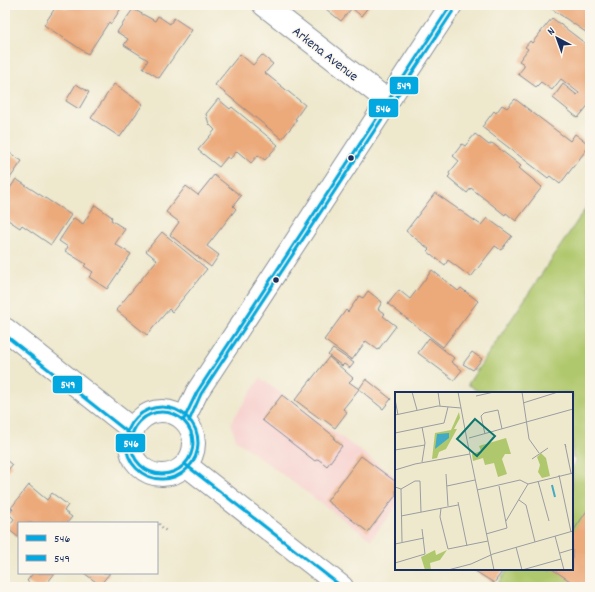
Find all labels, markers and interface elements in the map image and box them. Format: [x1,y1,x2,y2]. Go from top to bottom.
north arrow [537,18,577,58]
street label: Arkena Avenue [287,22,362,87]
text: N [544,24,559,40]
line badge: 549 [389,76,419,95]
text: 549 [397,79,411,95]
line badge: 546 [368,98,399,118]
text: 546 [375,102,391,118]
unlabelled marker [346,153,356,163]
unlabelled marker [271,275,281,285]
line badge: 549 [52,375,83,394]
text: 549 [61,378,75,394]
inset map [395,392,573,570]
line badge: 546 [115,433,146,453]
text: 546 [123,437,139,453]
legend [18,522,158,574]
text: 546 [54,531,71,548]
text: 549 [54,551,70,568]

